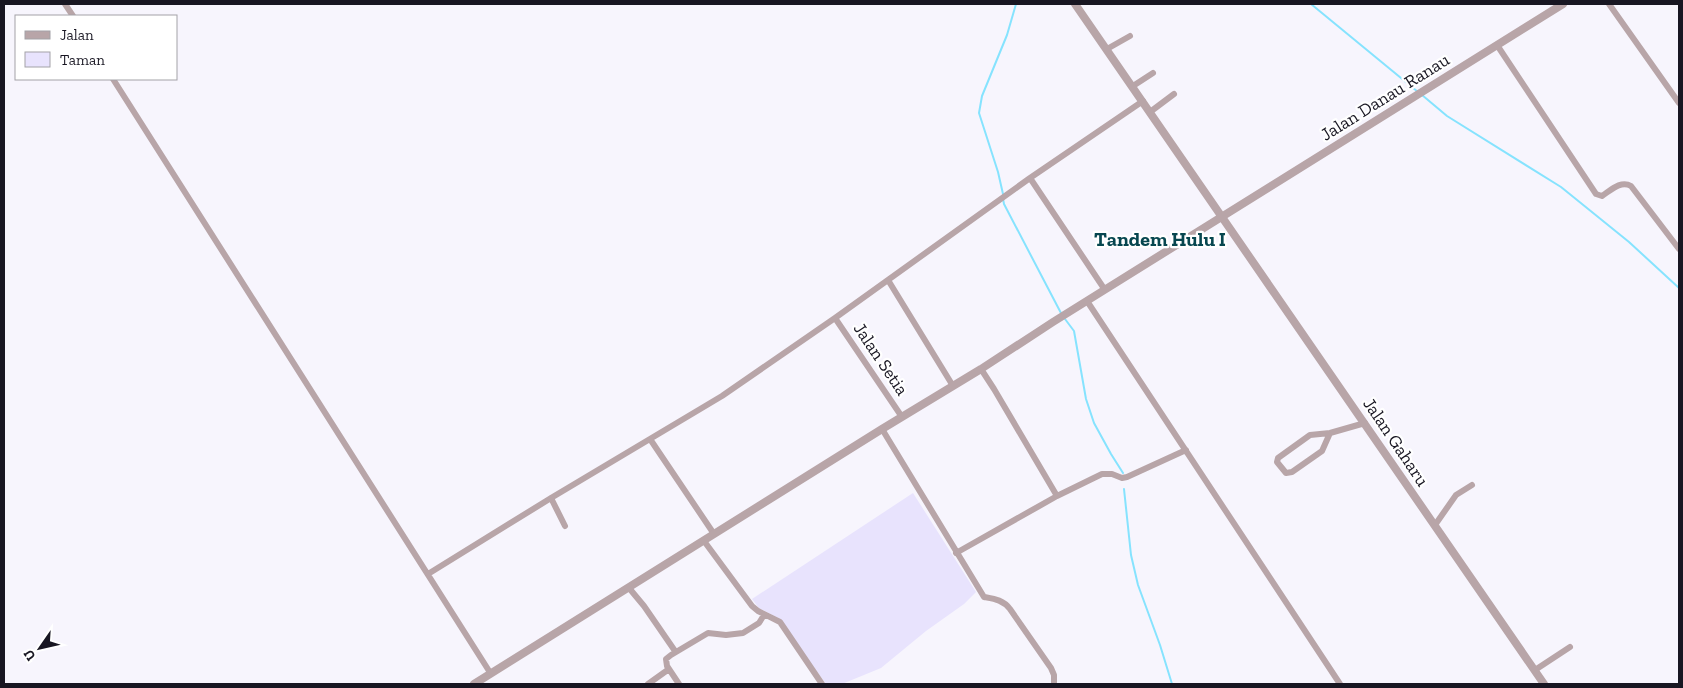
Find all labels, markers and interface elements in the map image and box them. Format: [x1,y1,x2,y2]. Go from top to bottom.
legend [15,15,178,80]
text: Jalan [60,26,94,44]
street label: Jalan Danau Ranau [1317,49,1453,145]
text: Taman [60,51,105,69]
district label: Tandem Hulu I [1094,227,1226,251]
street label: Jalan Setia [849,319,913,400]
street label: Jalan Gaharu [1358,394,1434,490]
north arrow [15,623,65,673]
text: U [20,646,40,664]

